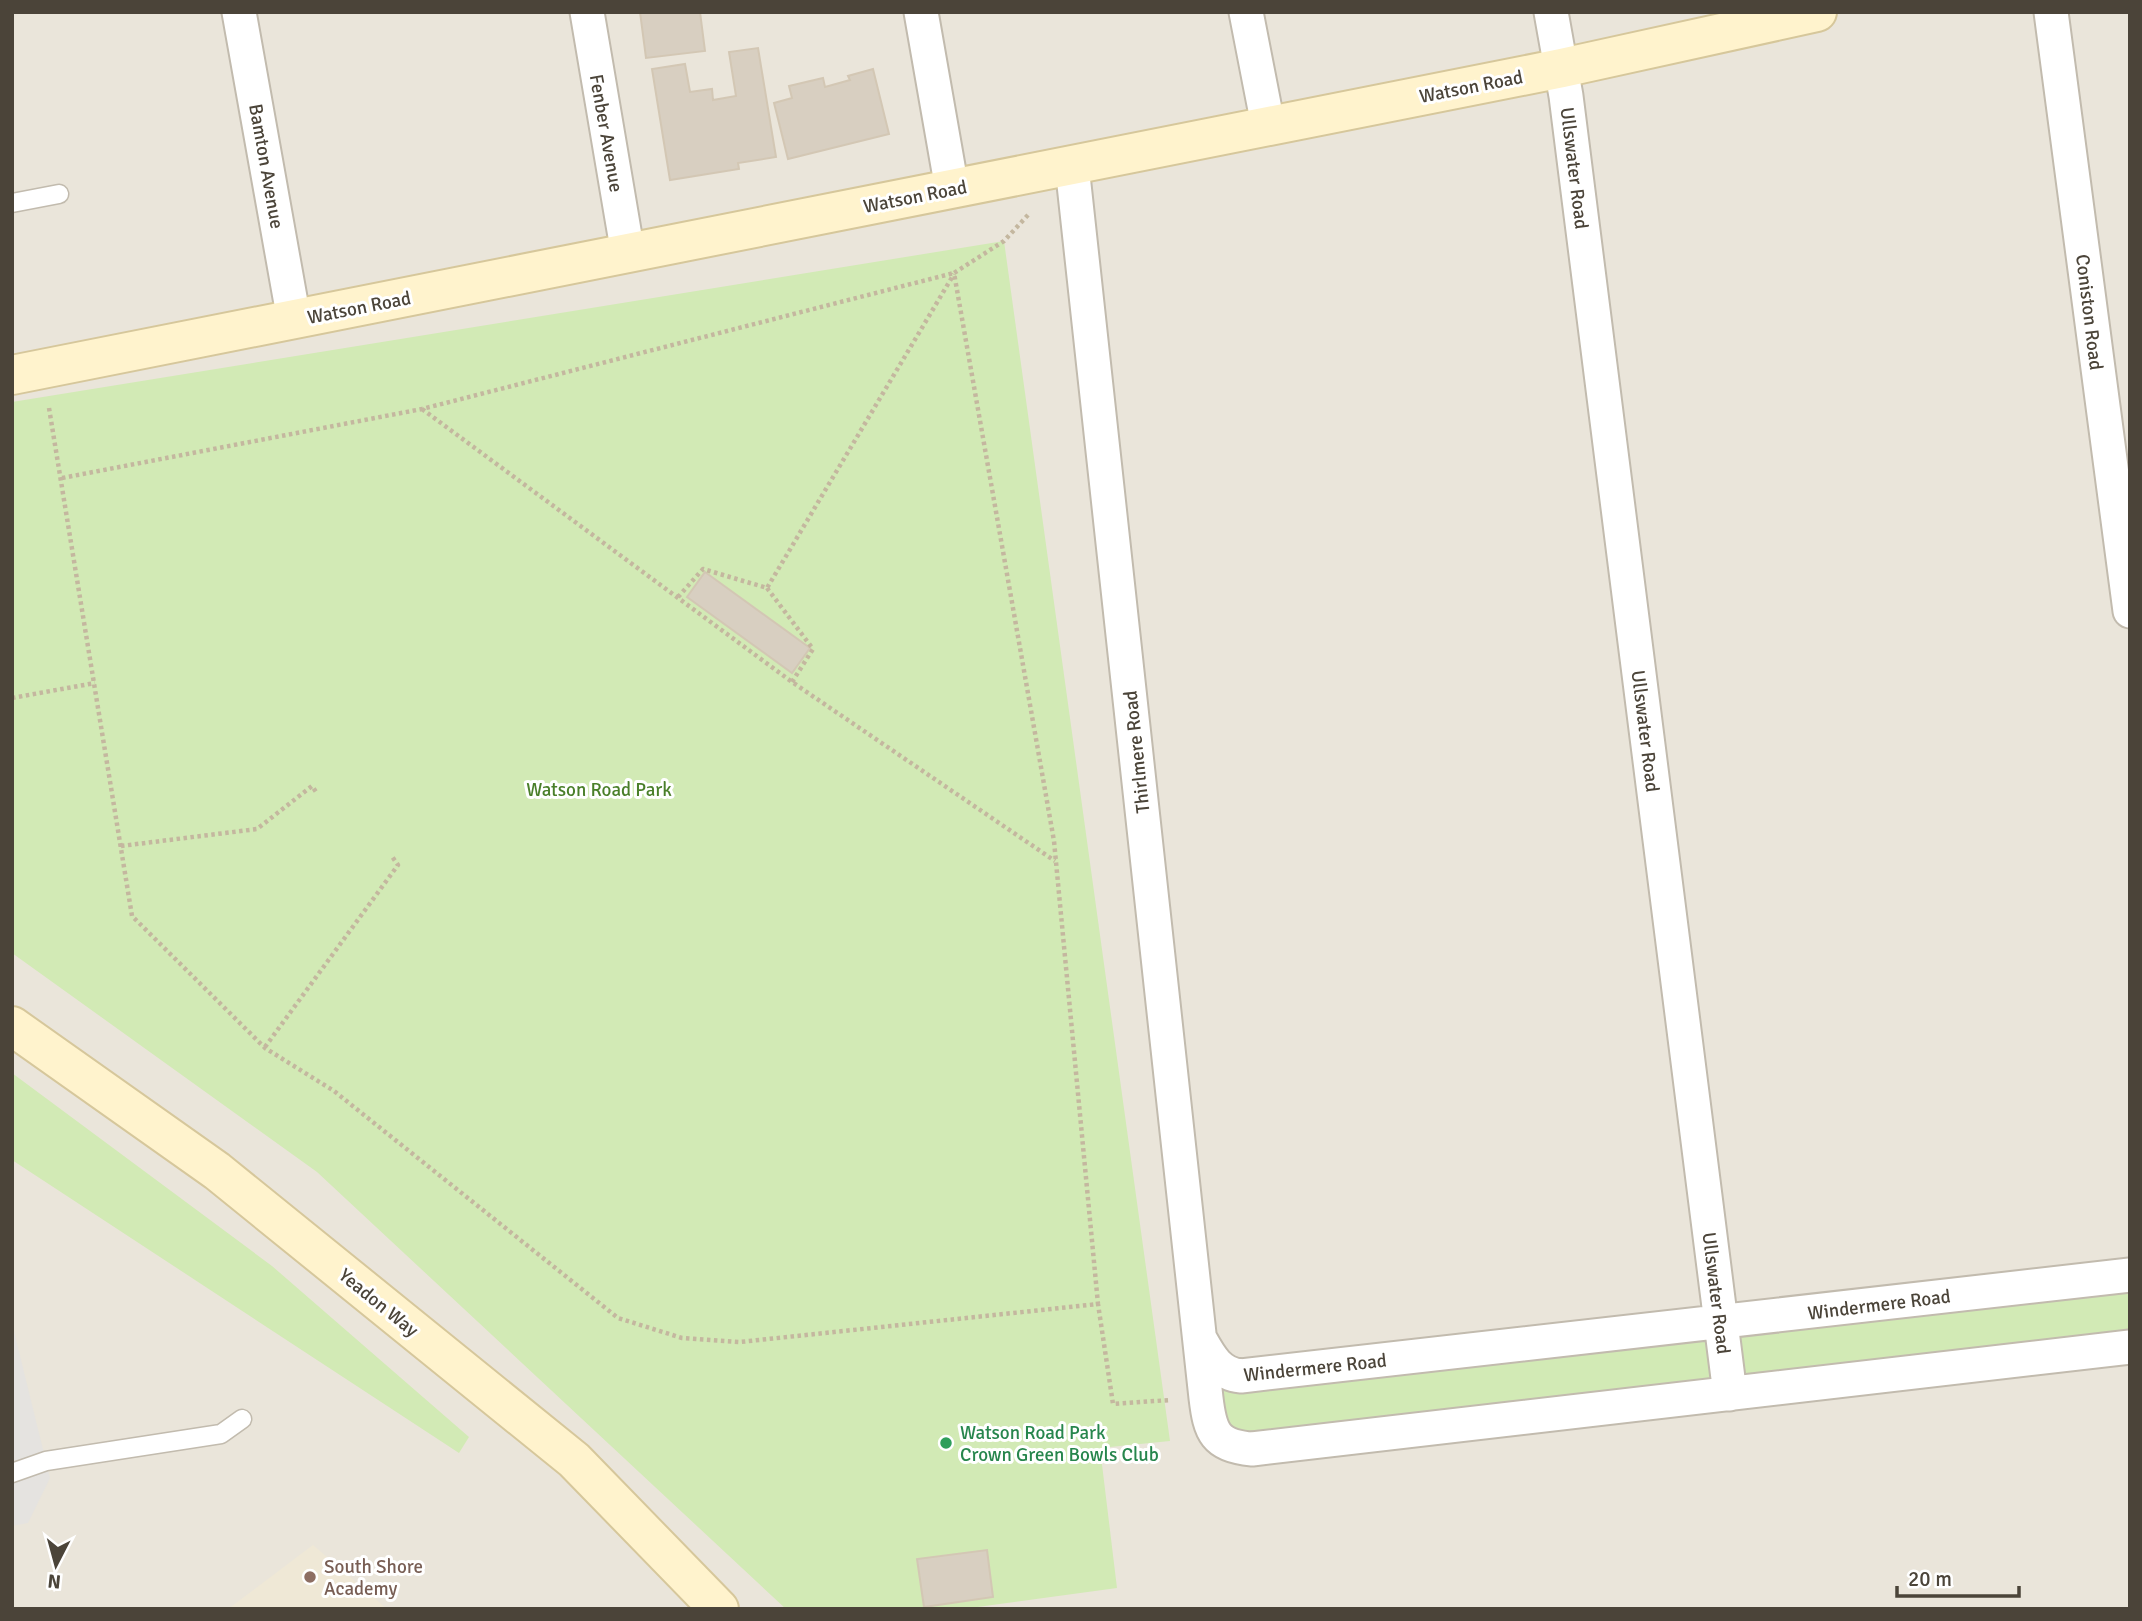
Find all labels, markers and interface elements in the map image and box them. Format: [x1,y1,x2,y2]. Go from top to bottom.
street label: Watson Road [1417,65,1525,109]
street label: Fenber Avenue [584,72,628,194]
street label: Bamton Avenue [243,102,289,231]
street label: Ullswater Road [1555,106,1593,231]
street label: Watson Road [861,175,969,219]
street label: Coniston Road [2070,253,2108,371]
street label: Watson Road [305,286,413,330]
street label: Ullswater Road [1626,669,1664,794]
street label: Thirlmere Road [1119,689,1155,814]
park label: Watson Road Park [526,778,672,802]
street label: Ullswater Road [1697,1231,1735,1356]
street label: Yeadon Way [334,1263,423,1342]
street label: Windermere Road [1806,1284,1952,1326]
street label: Windermere Road [1242,1349,1388,1387]
place label: Watson Road Park Crown Green Bowls Club [960,1421,1159,1467]
marker: Watson Road Park Crown Green Bowls Club [938,1435,954,1451]
north arrow [21,1530,91,1600]
scale bar [1897,1554,2020,1598]
place label: South Shore Academy [324,1555,423,1601]
text: 20 m [1908,1566,1952,1592]
text: N [47,1568,62,1594]
marker: South Shore Academy [302,1569,318,1585]

